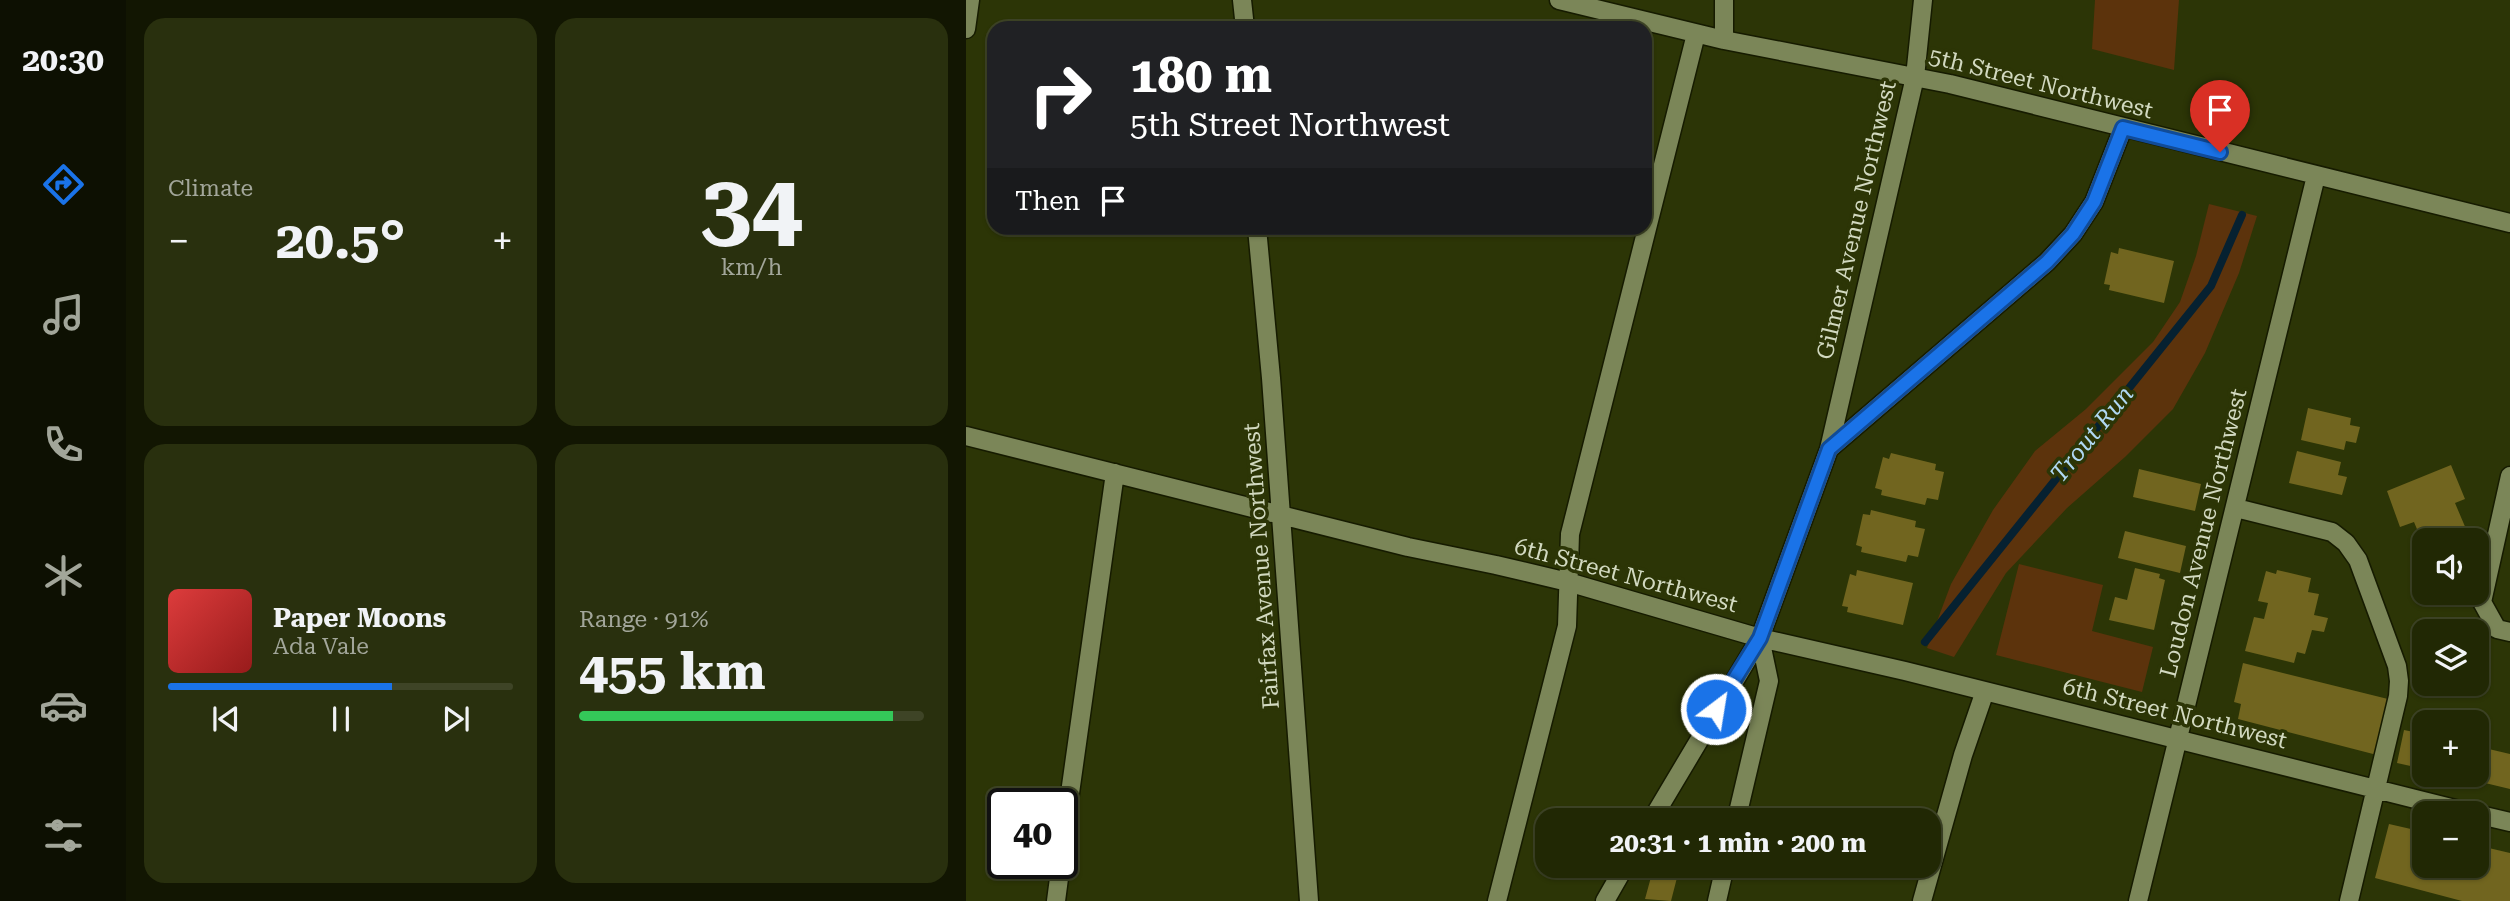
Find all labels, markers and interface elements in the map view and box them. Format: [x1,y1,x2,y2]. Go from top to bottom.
text: 20:30 [22,41,104,79]
street label: 5th Street Northwest [1926,43,2156,124]
text: 180 m [1130,47,1272,104]
icon: right [1015,49,1106,140]
street label: Gilmer Avenue Northwest [1811,78,1902,362]
pin [2190,80,2250,152]
icon: arrive [2201,91,2239,129]
text: 5th Street Northwest [1130,106,1450,144]
text: 34 [701,155,802,261]
icon: directions [39,160,88,209]
text: Climate [168,175,253,202]
icon: arrive [1094,182,1132,220]
text: Then [1015,186,1080,216]
text: 20.5° [276,210,405,271]
text: − [168,219,189,263]
text: + [492,219,513,263]
text: km/h [721,254,782,281]
icon: music [39,290,88,339]
water label: Trout Run [2045,380,2139,488]
street label: Loudon Avenue Northwest [2155,386,2253,680]
icon: phone [39,420,88,469]
street label: Fairfax Avenue Northwest [1238,422,1285,710]
map controls [2412,528,2489,878]
button: sound [2412,528,2489,605]
street label: 6th Street Northwest [1511,533,1741,618]
icon: climate [39,551,88,600]
text: Paper Moons [273,603,446,633]
text: Range · 91% [579,606,708,633]
button: layers [2412,619,2489,696]
text: Ada Vale [273,633,369,660]
text: 455 km [579,641,766,702]
position arrow [1679,672,1753,746]
street label: 6th Street Northwest [2060,673,2290,754]
icon: car [39,681,88,730]
icon: previous [207,700,245,738]
icon: pause [322,700,360,738]
icon: next [437,700,475,738]
button: + [2412,710,2489,787]
speed limit sign: 40 [987,788,1078,879]
button: − [2412,801,2489,878]
icon: filters [39,811,88,860]
text: 20:31 · 1 min · 200 m [1610,828,1866,858]

